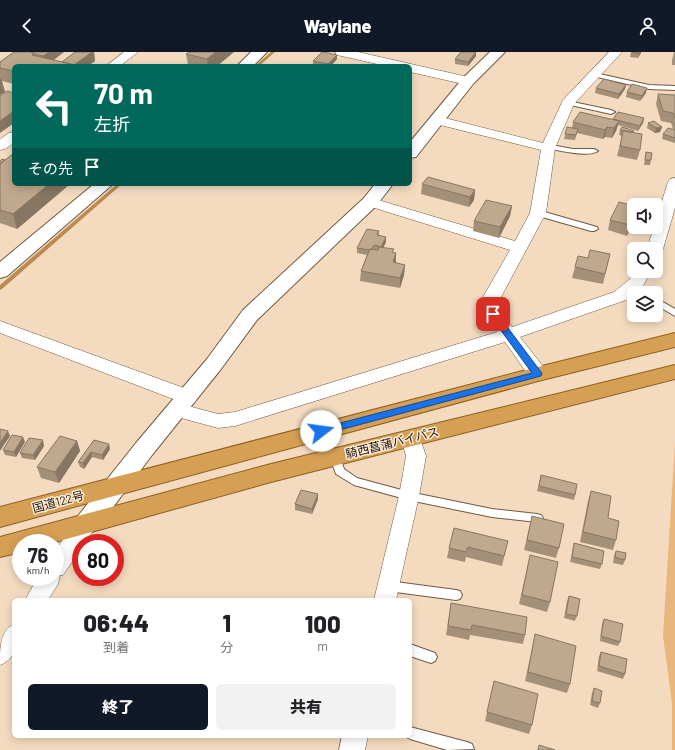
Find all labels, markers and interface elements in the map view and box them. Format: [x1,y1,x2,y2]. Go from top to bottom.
icon: back [16,15,38,37]
text: Waylane [304,15,371,37]
icon: person [637,15,659,37]
text: 70 m [94,76,153,110]
icon: left [28,80,80,132]
text: 左折 [94,113,130,135]
icon: arrive [81,156,103,178]
text: その先 [28,159,73,177]
map controls [627,198,663,322]
button: sound [627,198,663,234]
button: search [627,242,663,278]
button: layers [627,286,663,322]
pin [476,297,510,331]
icon: arrive [482,303,504,325]
position arrow [300,410,342,452]
street label: 騎西菖蒲バイパス [344,424,440,460]
street label: 国道122号 [31,487,85,515]
speed limit sign: 80 [72,534,124,586]
text: 76 [28,543,48,567]
text: km/h [27,564,49,576]
text: 06:44 [83,608,149,637]
text: 1 [223,608,231,637]
text: 100 [305,609,341,638]
text: m [317,638,328,654]
text: 到着 [103,639,129,655]
text: 分 [220,639,233,655]
button: 終了 [28,684,208,730]
button: 共有 [216,684,396,730]

